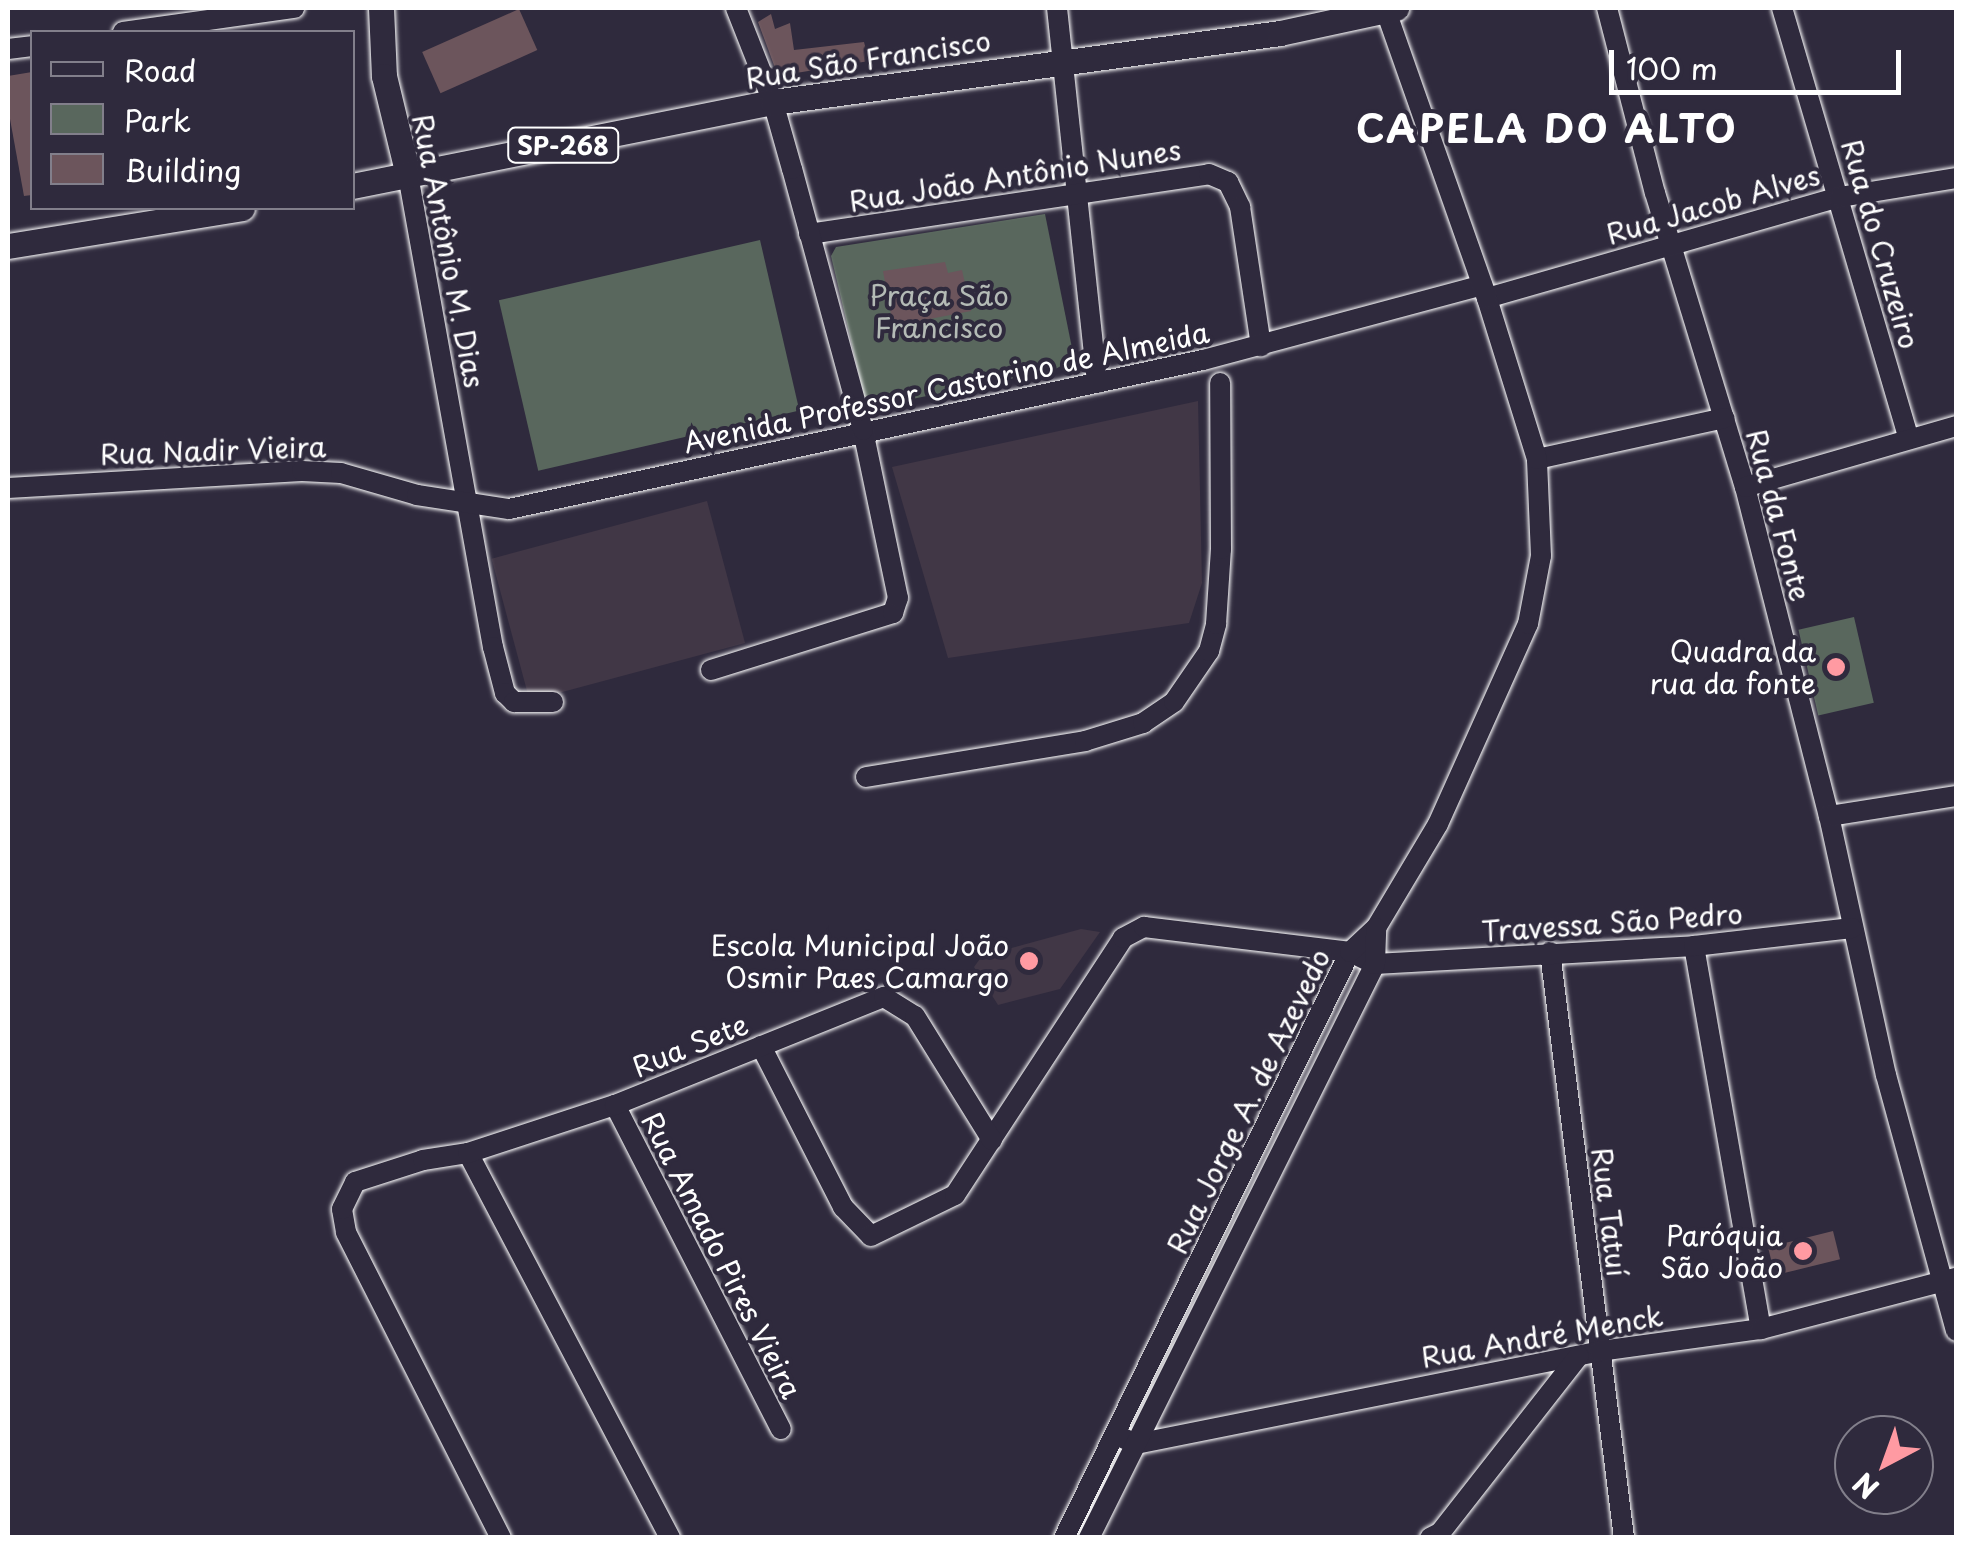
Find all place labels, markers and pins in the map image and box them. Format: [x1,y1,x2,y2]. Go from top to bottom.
place label: Quadra da rua da fonte [1649,634,1816,700]
marker: Quadra da rua da fonte [1825,656,1847,678]
place label: Escola Municipal João Osmir Paes Camargo [708,928,1009,994]
marker: Escola Municipal João Osmir Paes Camargo [1018,950,1040,972]
place label: Paróquia São João [1659,1218,1783,1284]
marker: Paróquia São João [1792,1240,1814,1262]

